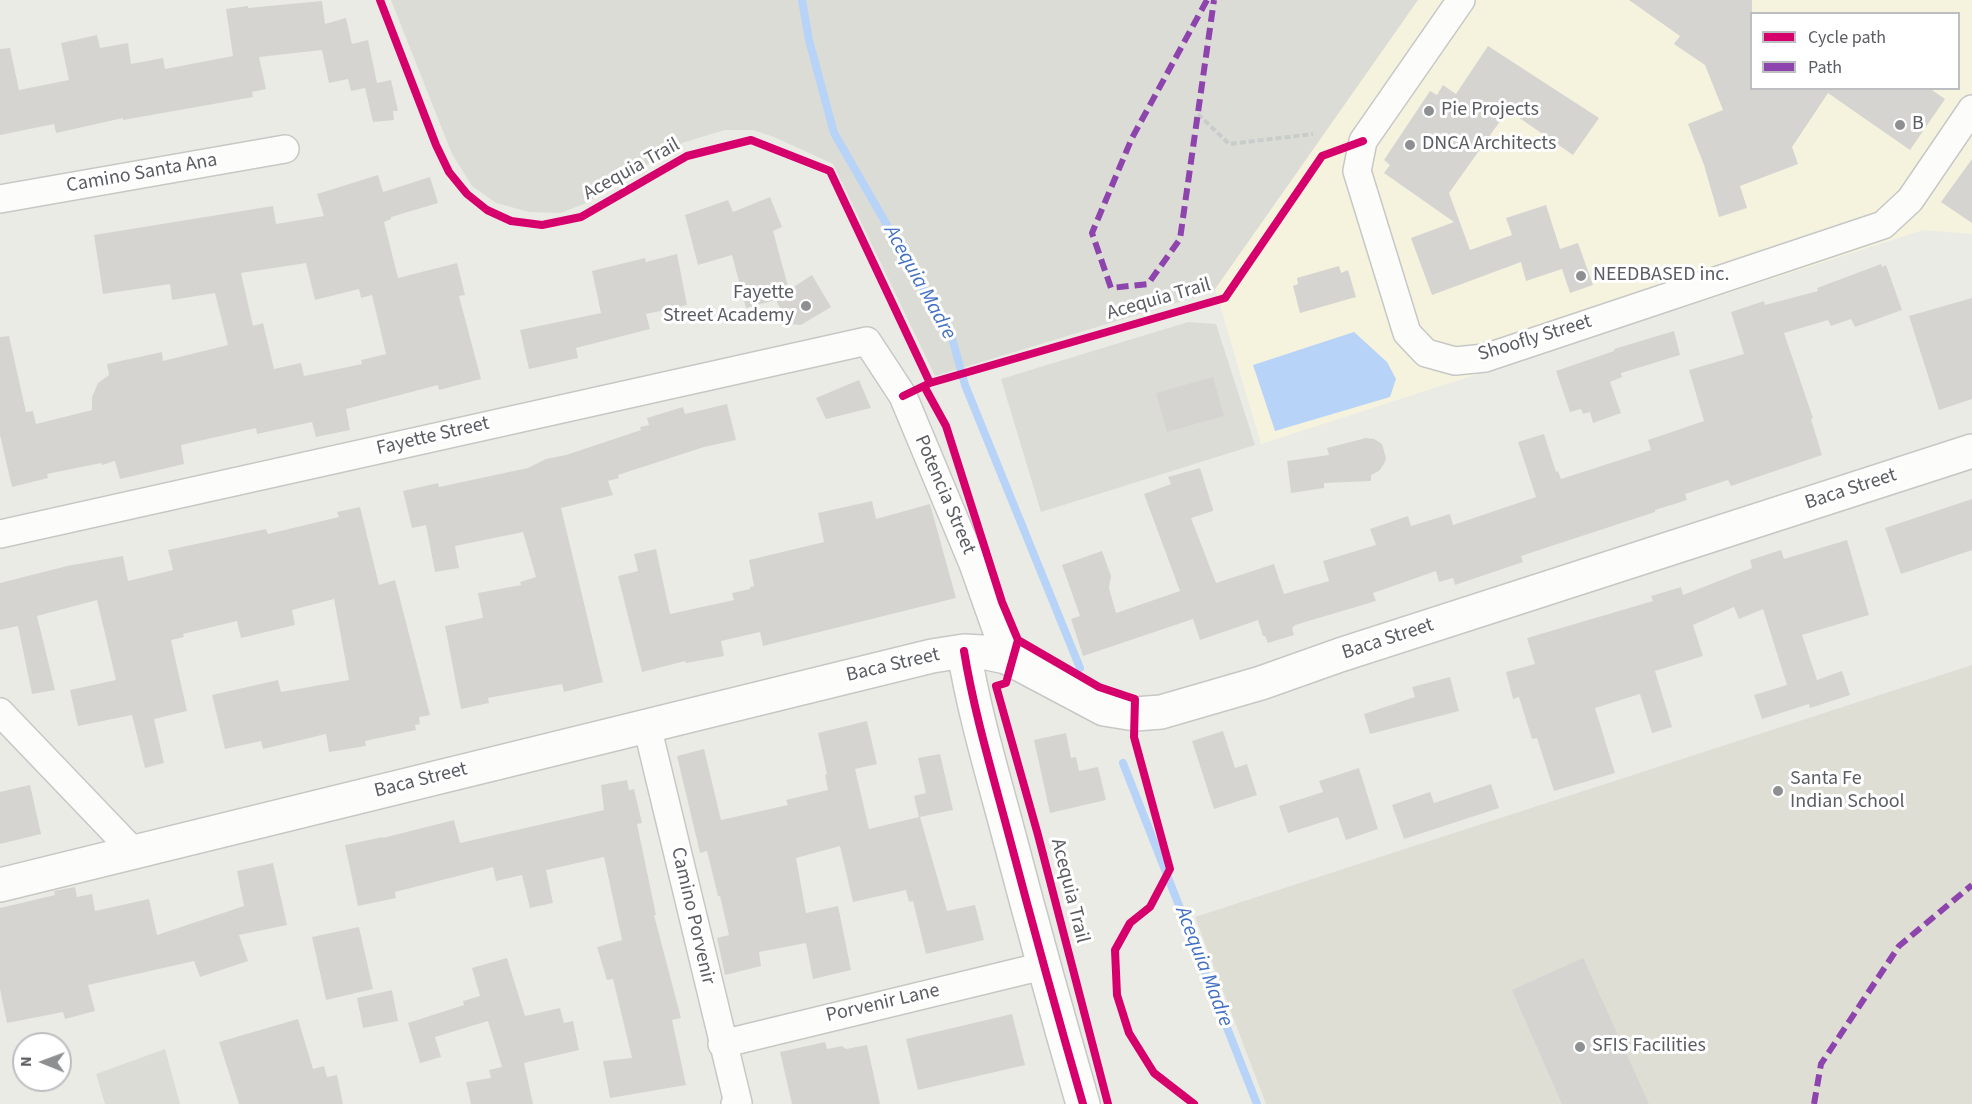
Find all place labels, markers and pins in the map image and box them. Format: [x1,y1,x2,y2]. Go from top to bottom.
place label: Pie Projects [1441,99,1539,123]
marker: Pie Projects [1422,104,1436,118]
place label: B [1912,113,1924,137]
marker: B [1893,118,1907,132]
place label: DNCA Architects [1422,133,1556,157]
marker: DNCA Architects [1403,138,1417,152]
place label: NEEDBASED inc. [1593,264,1729,288]
marker: NEEDBASED inc. [1574,269,1588,283]
place label: Fayette Street Academy [663,282,794,329]
marker: Fayette Street Academy [799,299,813,313]
place label: Santa Fe Indian School [1790,768,1905,815]
marker: Santa Fe Indian School [1771,784,1785,798]
place label: SFIS Facilities [1592,1035,1706,1059]
marker: SFIS Facilities [1573,1040,1587,1054]

